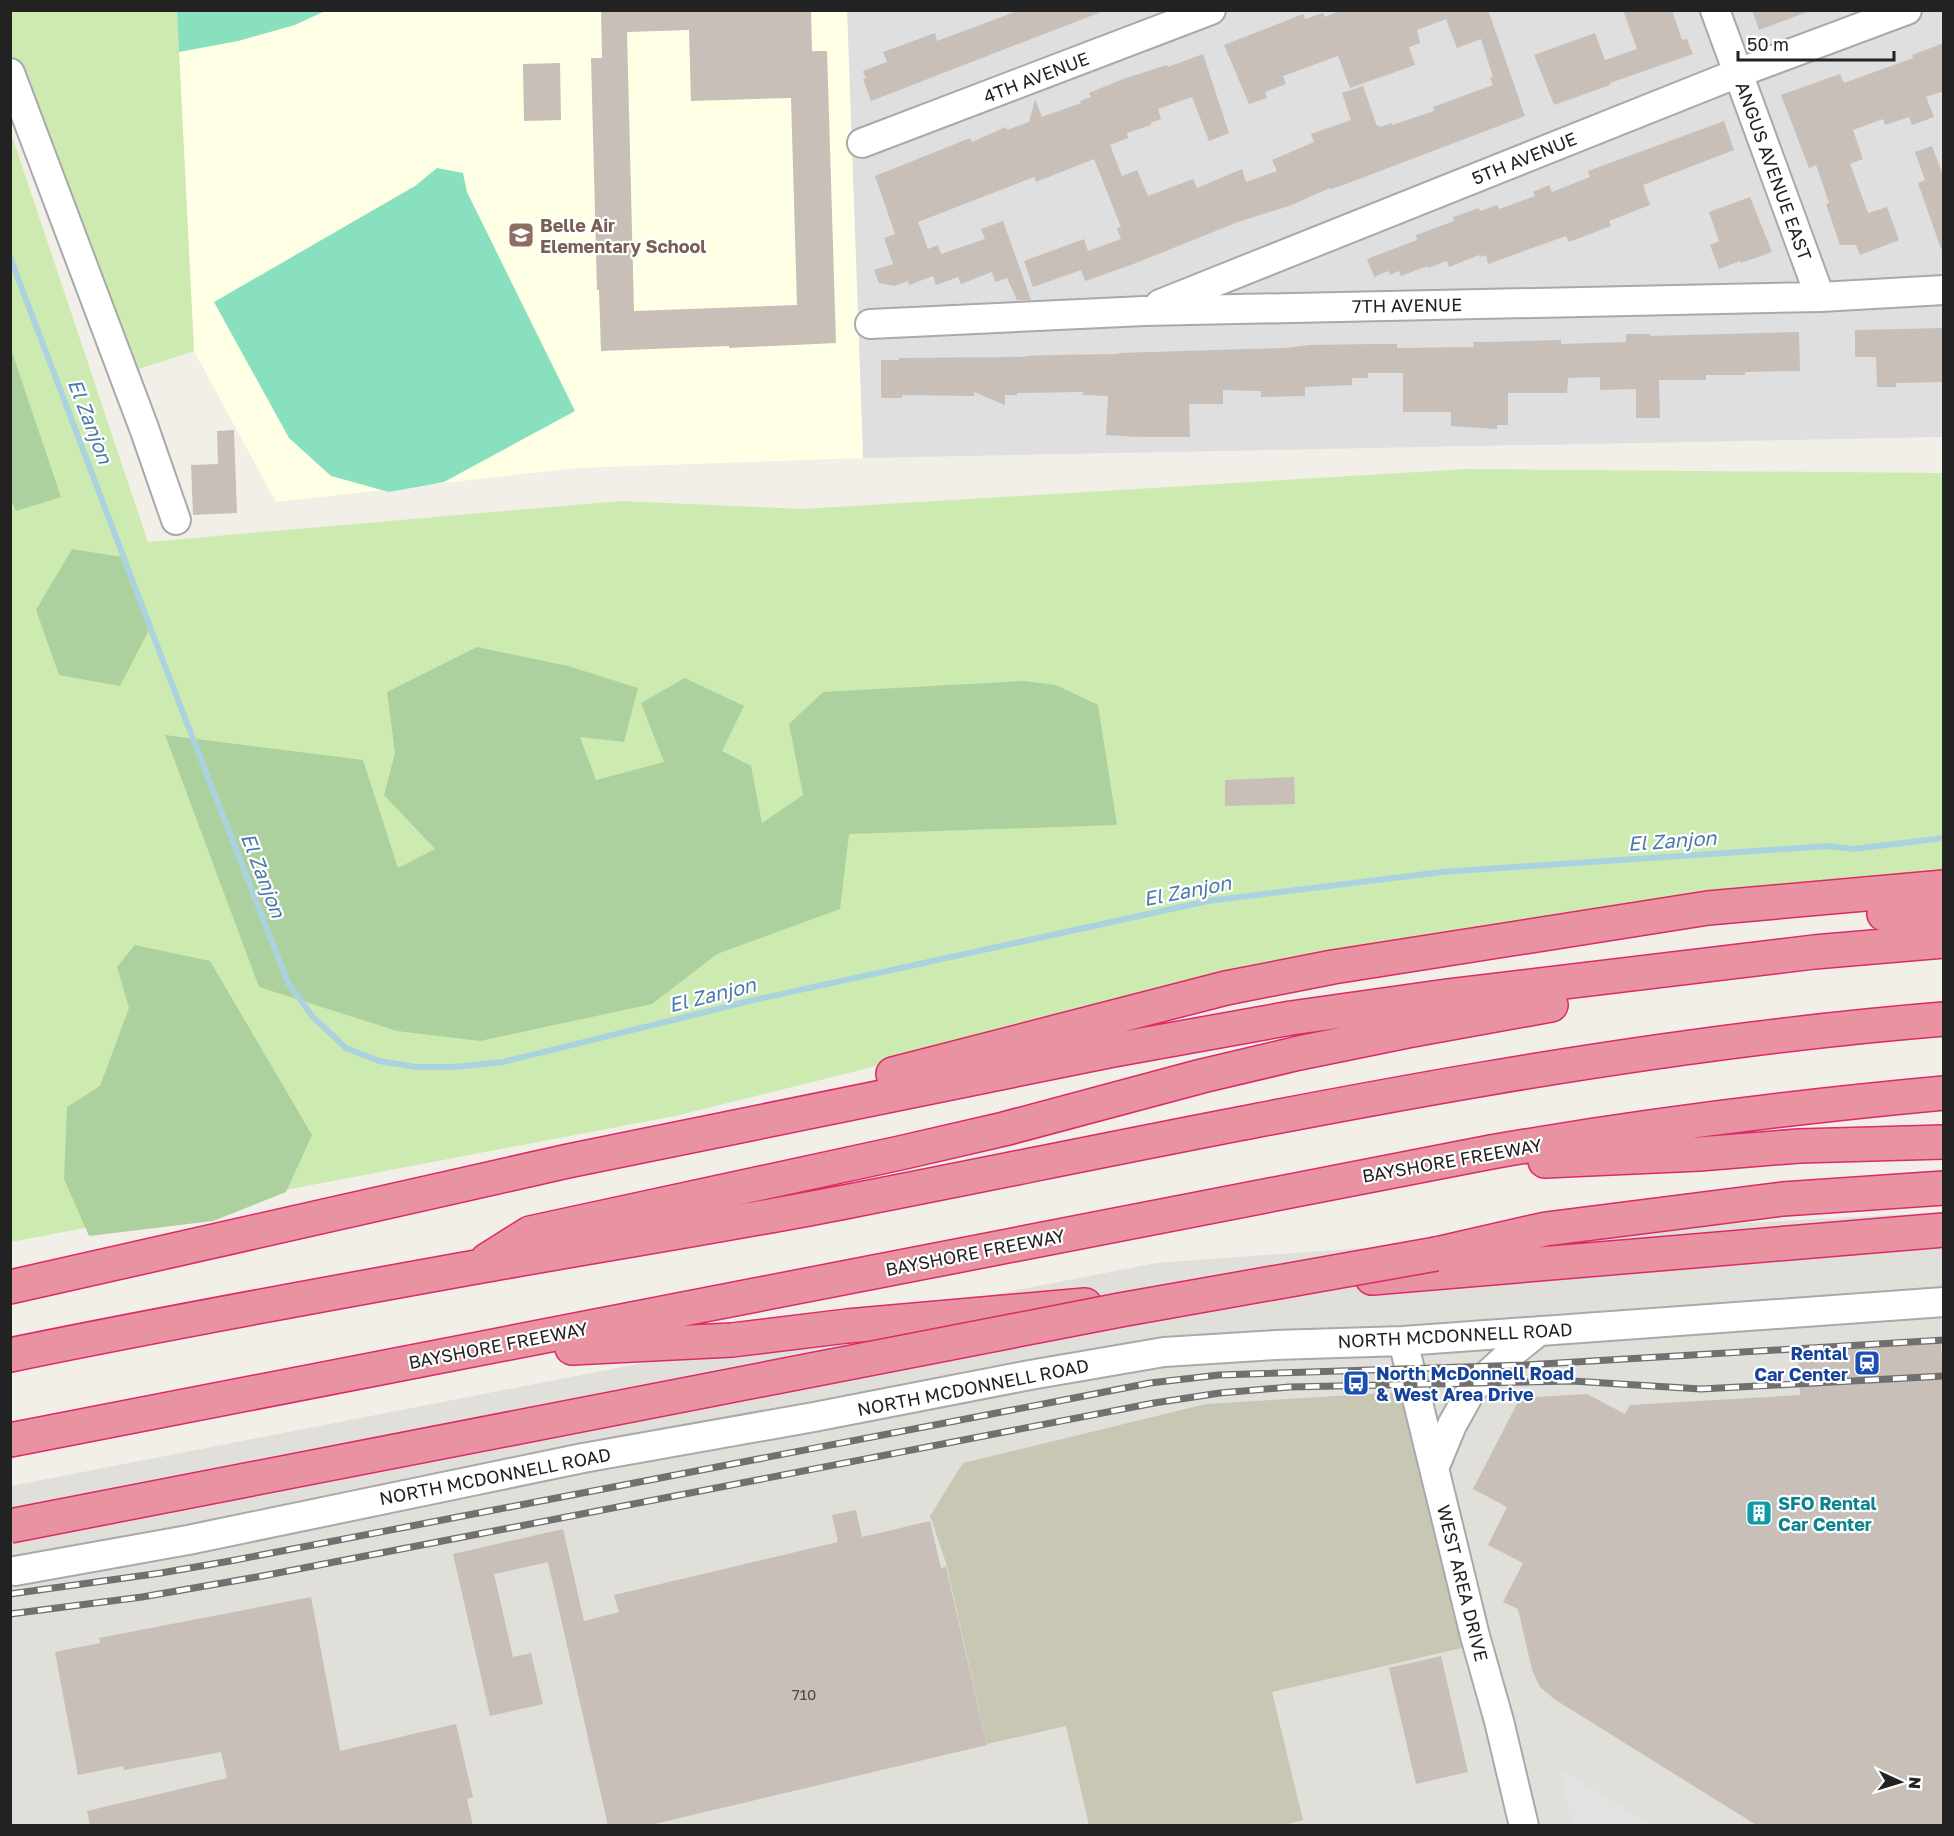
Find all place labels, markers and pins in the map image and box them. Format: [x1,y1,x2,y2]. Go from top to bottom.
place label: Belle Air Elementary School [540,214,706,257]
school or university icon: Belle Air Elementary School [506,220,536,250]
place label: Rental Car Center [1754,1342,1848,1385]
station icon: Rental Car Center [1852,1348,1882,1378]
place label: North McDonnell Road & West Area Drive [1376,1362,1574,1405]
bus stop icon: North McDonnell Road & West Area Drive [1341,1368,1371,1398]
place label: SFO Rental Car Center [1778,1492,1877,1535]
building icon: SFO Rental Car Center [1744,1498,1774,1528]

